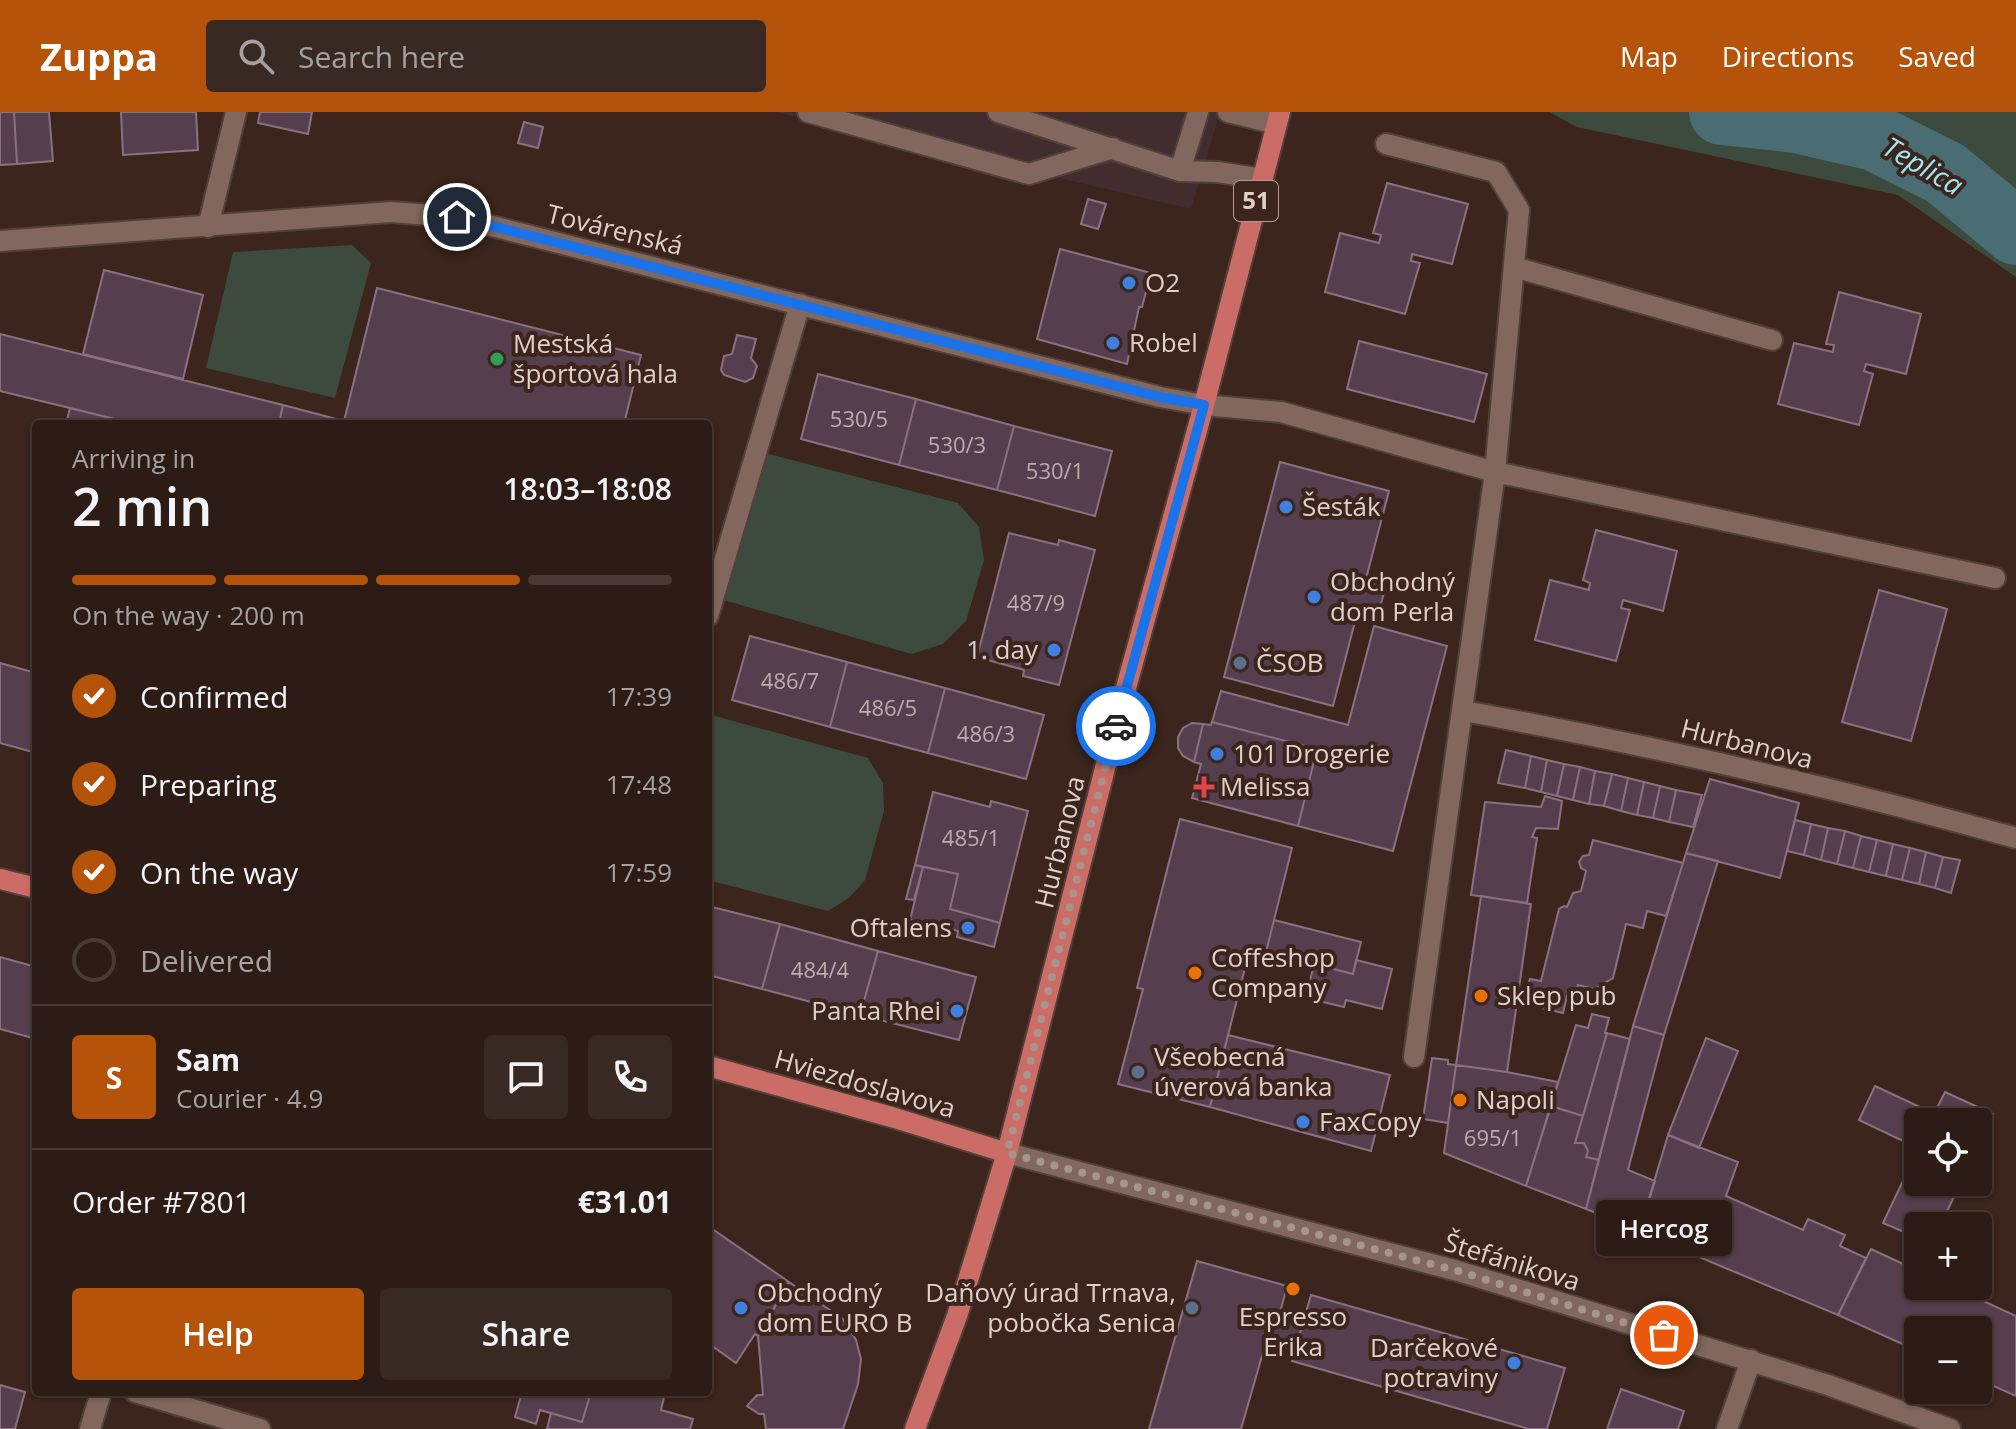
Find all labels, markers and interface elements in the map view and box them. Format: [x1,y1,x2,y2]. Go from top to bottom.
search box [206,20,766,92]
text: Zuppa [40,30,158,82]
icon: search [234,34,278,78]
text: Search here [298,36,465,77]
text: Map [1620,37,1678,75]
text: Directions [1722,37,1854,75]
text: Saved [1898,37,1976,75]
water label: Teplica [1876,127,1971,203]
road number: 51 [1234,181,1278,221]
pin [423,183,491,251]
icon: home [435,195,479,239]
street label: Továrenská [543,195,687,263]
place label: O2 [1145,264,1180,300]
marker: O2 [1120,274,1138,292]
place label: Robel [1129,324,1198,360]
place label: Mestská športová hala [513,325,678,391]
marker: Robel [1104,334,1122,352]
marker: Mestská športová hala [488,350,506,368]
house number: 530/5 [830,403,888,433]
house number: 530/3 [928,429,986,459]
text: Arriving in [72,440,195,476]
house number: 530/1 [1026,455,1084,485]
text: 18:03–18:08 [503,468,672,509]
text: 2 min [72,470,212,541]
place label: Šesták [1302,488,1381,524]
marker: Šesták [1277,498,1295,516]
place label: Obchodný dom Perla [1330,563,1456,629]
house number: 487/9 [1007,587,1065,617]
marker: Obchodný dom Perla [1305,588,1323,606]
text: On the way · 200 m [72,597,305,633]
place label: 1. day [966,631,1039,667]
marker: 1. day [1045,641,1063,659]
place label: ČSOB [1256,644,1324,680]
marker: ČSOB [1231,654,1249,672]
house number: 486/7 [761,665,819,695]
icon: check [72,674,116,718]
text: Confirmed [140,676,288,717]
text: 17:39 [606,678,672,714]
courier [1076,686,1156,766]
house number: 486/5 [859,692,917,722]
icon: car [1094,704,1138,748]
street label: Hurbanova [1677,709,1817,777]
house number: 486/3 [957,718,1015,748]
place label: 101 Drogerie [1233,735,1390,771]
marker: 101 Drogerie [1208,745,1226,763]
icon: check [72,762,116,806]
text: Preparing [140,764,277,805]
text: 17:48 [606,766,672,802]
place label: Melissa [1220,768,1310,804]
street label: Hurbanova [1025,772,1093,912]
marker: Melissa [1195,778,1213,796]
house number: 485/1 [942,822,1000,852]
icon: check [72,850,116,894]
text: On the way [140,852,298,893]
text: 17:59 [606,854,672,890]
place label: Oftalens [850,909,952,945]
marker: Oftalens [959,919,977,937]
place label: Coffeshop Company [1211,939,1335,1005]
text: Delivered [140,940,273,981]
house number: 484/4 [791,954,850,984]
marker: Coffeshop Company [1186,964,1204,982]
place label: Sklep pub [1497,977,1617,1013]
marker: Sklep pub [1472,987,1490,1005]
place label: Panta Rhei [811,992,941,1028]
marker: Panta Rhei [948,1002,966,1020]
button: chat [484,1035,568,1119]
button: phone [588,1035,672,1119]
place label: Všeobecná úverová banka [1154,1038,1332,1104]
text: Sam [176,1039,240,1080]
street label: Hviezdoslavova [771,1040,960,1126]
text: S [106,1057,122,1098]
marker: Všeobecná úverová banka [1129,1063,1147,1081]
text: Courier · 4.9 [176,1080,323,1116]
place label: Napoli [1476,1081,1555,1117]
marker: Napoli [1451,1091,1469,1109]
place label: FaxCopy [1319,1103,1422,1139]
map controls [1904,1108,1992,1404]
button: locate [1904,1108,1992,1196]
marker: FaxCopy [1294,1113,1312,1131]
house number: 695/1 [1464,1122,1522,1152]
text: Order #7801 [72,1181,251,1222]
text: €31.01 [578,1181,672,1222]
callout: Hercog [1596,1199,1732,1255]
text: Hercog [1620,1210,1708,1246]
button: + [1904,1212,1992,1300]
street label: Štefánikova [1440,1223,1585,1299]
place label: Obchodný dom EURO B [757,1274,913,1340]
place label: Daňový úrad Trnava, pobočka Senica [925,1274,1176,1340]
marker: Espresso Erika [1284,1280,1302,1298]
button: Help [72,1288,364,1380]
button: Share [380,1288,672,1380]
place label: Espresso Erika [1239,1298,1347,1364]
marker: Obchodný dom EURO B [732,1299,750,1317]
marker: Daňový úrad Trnava, pobočka Senica [1183,1299,1201,1317]
pin [1630,1301,1698,1369]
icon: bag [1642,1313,1686,1357]
button: − [1904,1316,1992,1404]
place label: Darčekové potraviny [1370,1329,1499,1395]
marker: Darčekové potraviny [1505,1354,1523,1372]

